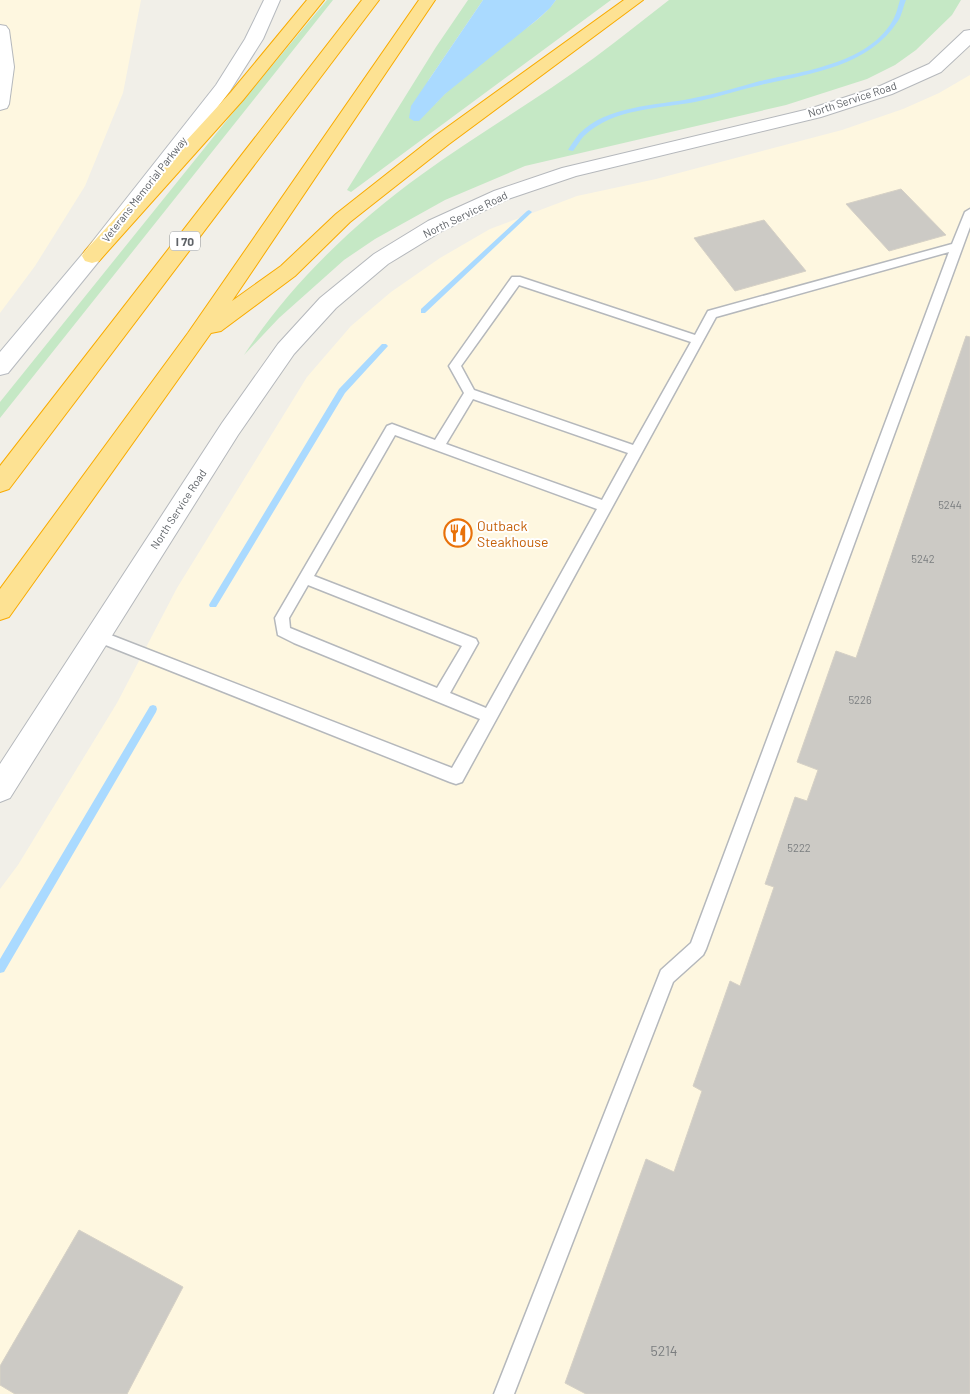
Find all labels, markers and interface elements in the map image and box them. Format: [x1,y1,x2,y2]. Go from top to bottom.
street label: North Service Road [806,79,898,119]
street label: Veterans Memorial Parkway [99,134,189,244]
street label: North Service Road [421,188,509,240]
road number: I 70 [170,232,200,250]
street label: North Service Road [147,467,209,551]
house number: 5244 [938,498,962,511]
place label: Outback Steakhouse [477,517,548,550]
restaurant icon: Outback Steakhouse [443,518,473,548]
house number: 5242 [911,552,935,565]
house number: 5226 [848,693,872,706]
house number: 5222 [787,841,811,854]
house number: 5214 [650,1342,678,1359]

